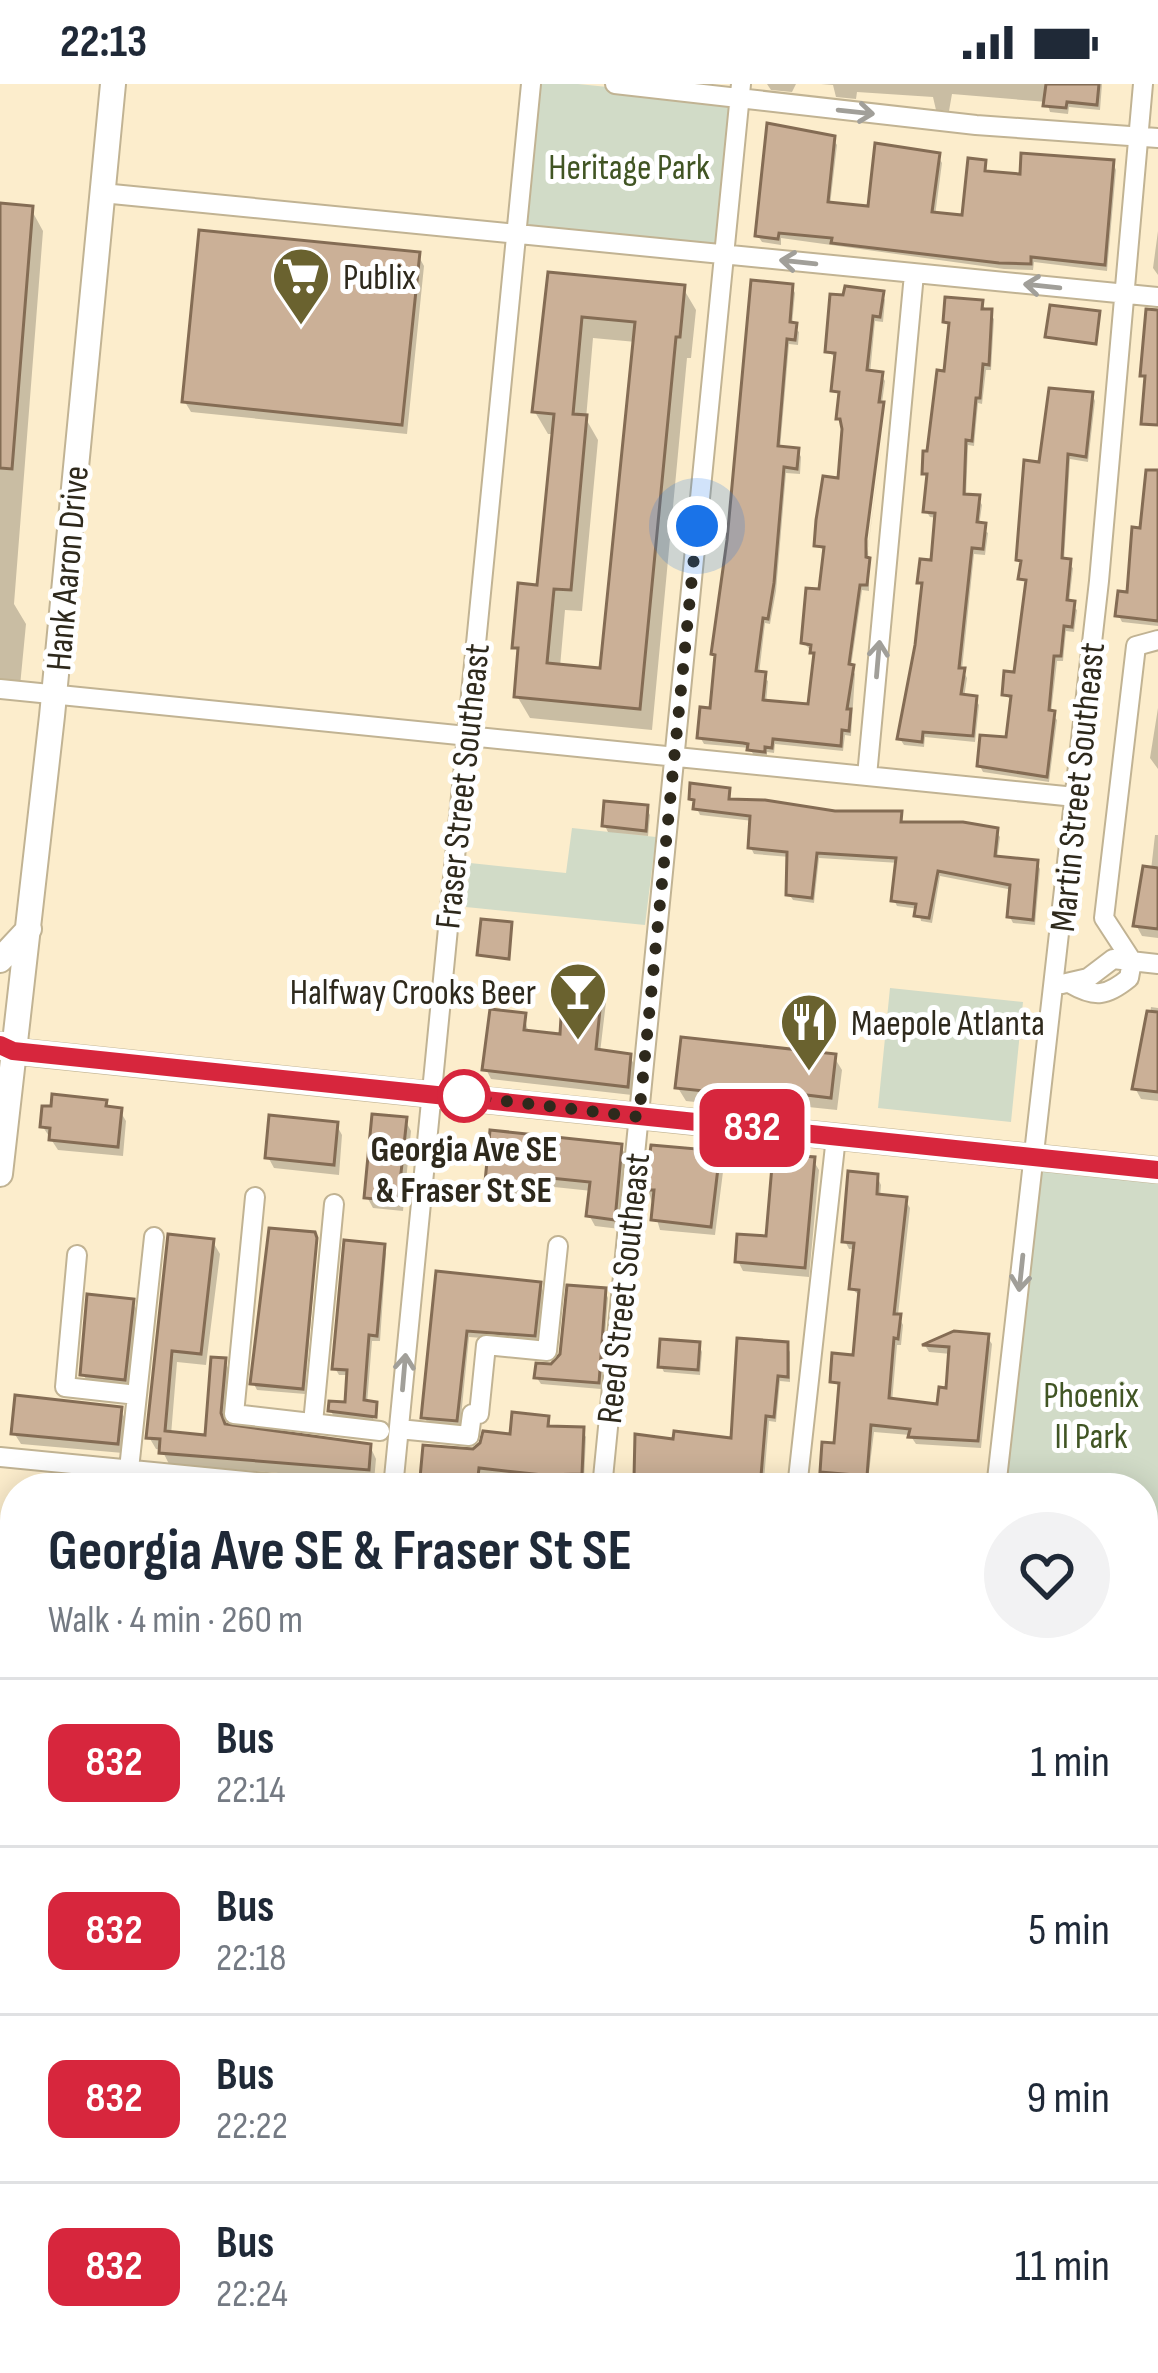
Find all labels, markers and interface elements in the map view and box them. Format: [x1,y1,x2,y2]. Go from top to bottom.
text: 22:13 [60,15,147,70]
one-way arrow [836,101,875,124]
park label: Heritage Park [548,147,710,190]
supermarket icon: Publix [270,245,332,327]
one-way arrow [779,250,818,273]
place label: Publix [343,257,416,300]
one-way arrow [1023,274,1062,297]
street label: Hank Aaron Drive [38,464,99,672]
your location [667,496,727,556]
one-way arrow [867,640,890,679]
street label: Martin Street Southeast [1042,641,1115,934]
street label: Fraser Street Southeast [427,642,500,931]
bar icon: Halfway Crooks Beer [547,960,609,1042]
place label: Halfway Crooks Beer [290,972,536,1015]
restaurant icon: Maepole Atlanta [778,991,840,1073]
place label: Maepole Atlanta [851,1003,1045,1046]
marker: Georgia Ave SE & Fraser St SE [439,1071,489,1121]
line badge: 832 [683,1089,821,1167]
text: 832 [723,1102,781,1153]
place label: Georgia Ave SE & Fraser St SE [370,1129,558,1213]
street label: Reed Street Southeast [589,1151,660,1426]
one-way arrow [1009,1253,1032,1292]
one-way arrow [393,1353,416,1392]
park label: Phoenix II Park [1043,1375,1139,1459]
button: heart [984,1512,1110,1638]
text: Georgia Ave SE & Fraser St SE [48,1518,632,1586]
text: Walk · 4 min · 260 m [48,1597,303,1644]
text: Bus [216,1712,274,1767]
text: 1 min [1031,1735,1110,1790]
text: 832 [85,1737,143,1788]
text: 22:14 [216,1767,286,1814]
text: Bus [216,1880,274,1935]
text: 5 min [1028,1903,1110,1958]
text: 832 [85,1905,143,1956]
text: 22:18 [216,1935,286,1982]
text: Bus [216,2048,274,2103]
text: 9 min [1026,2071,1110,2126]
text: 832 [85,2073,143,2124]
text: 22:22 [216,2103,288,2150]
text: Bus [216,2216,274,2271]
text: 11 min [1015,2239,1110,2294]
text: 832 [85,2241,143,2292]
text: 22:24 [216,2271,288,2318]

